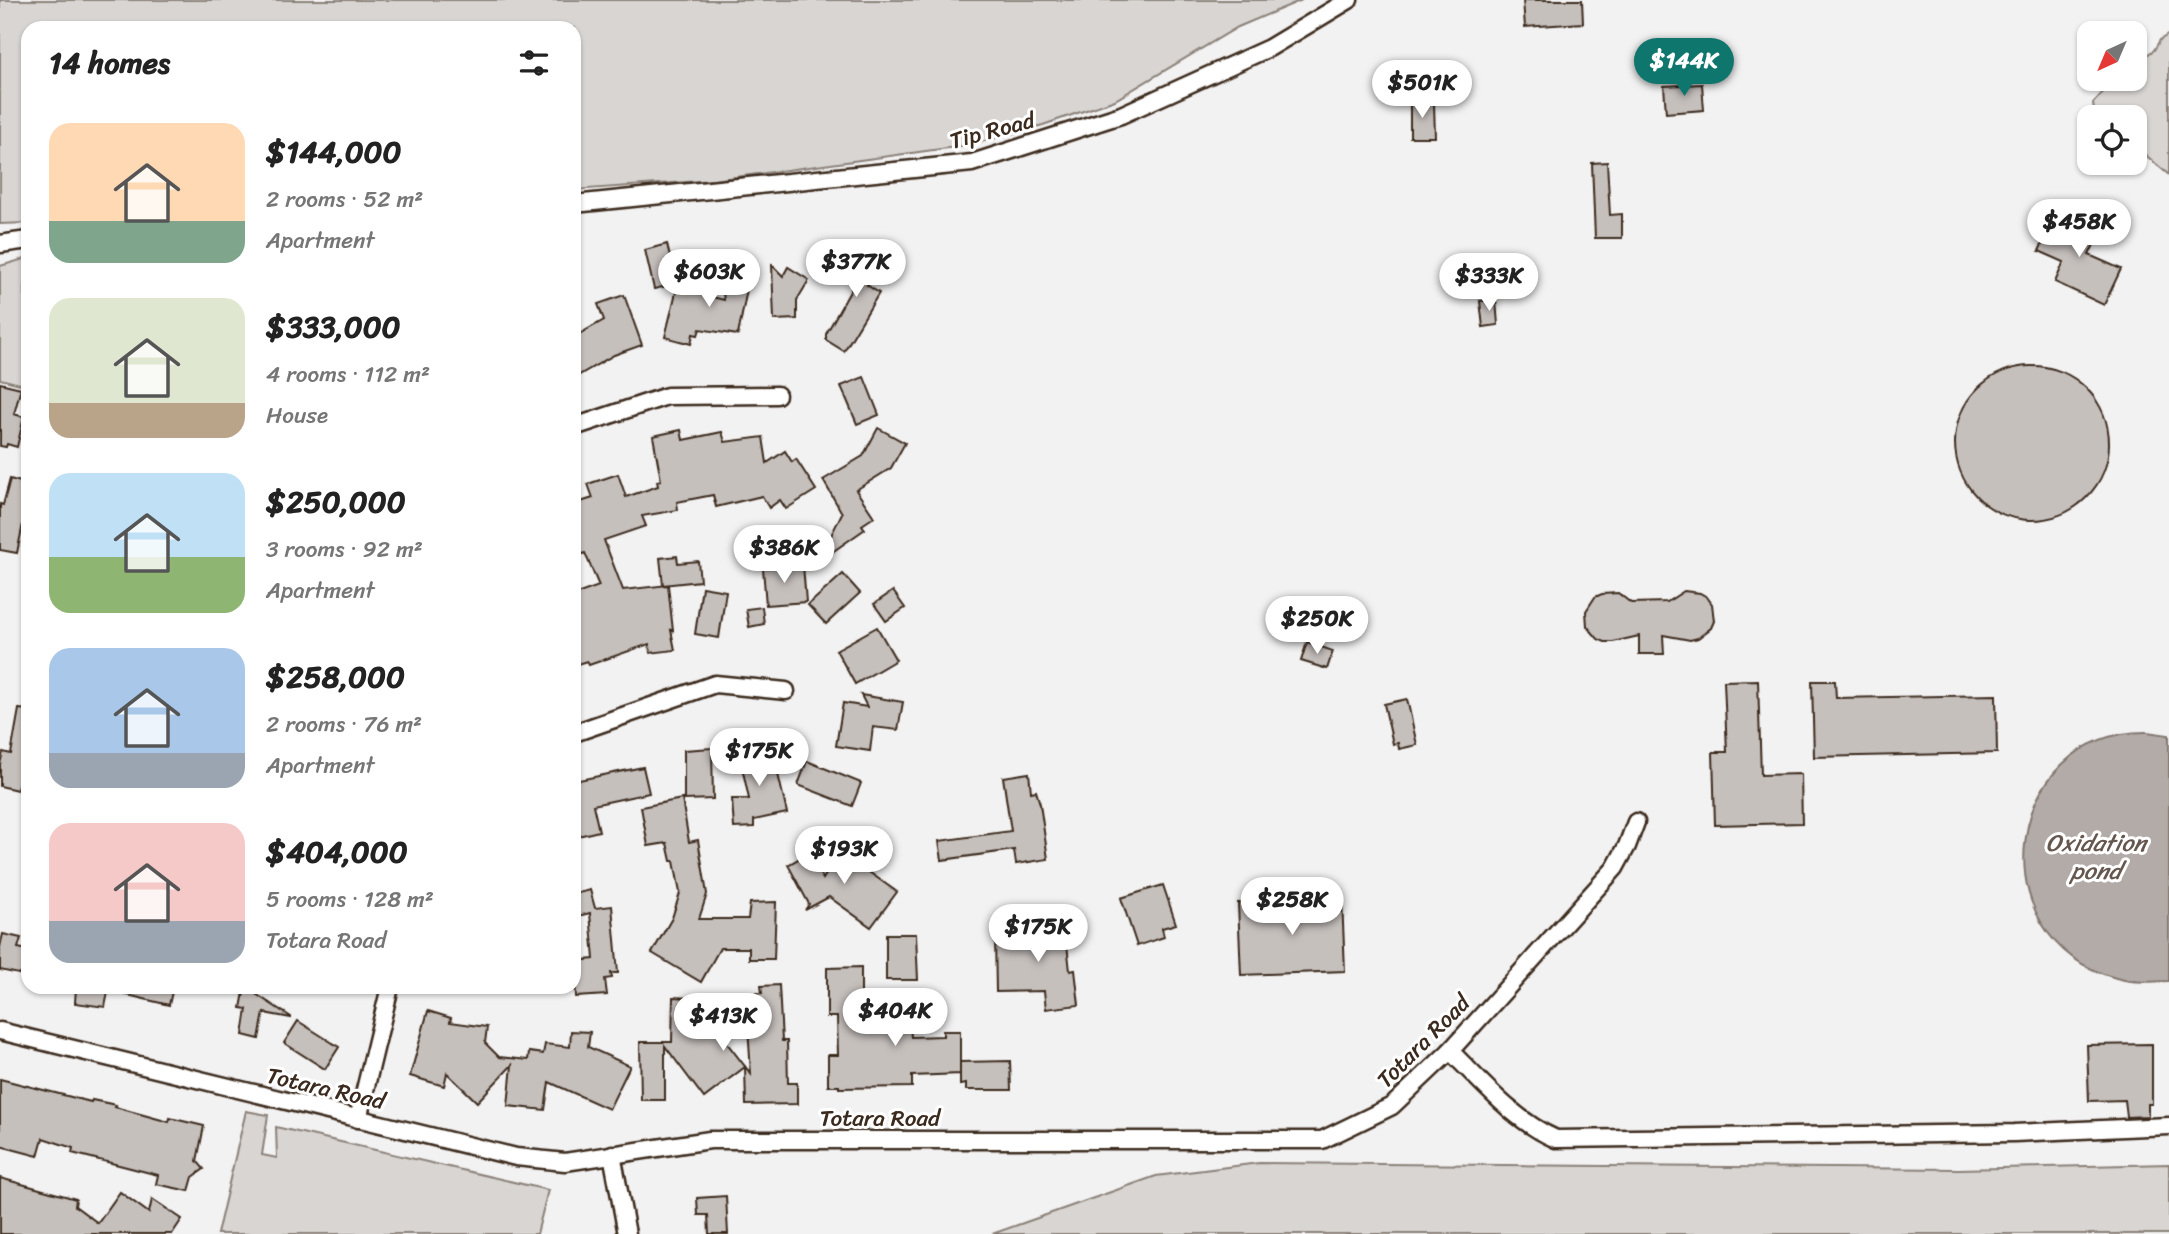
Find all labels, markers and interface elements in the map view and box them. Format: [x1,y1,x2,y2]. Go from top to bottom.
north arrow [2077,21,2147,91]
map controls [2077,21,2147,175]
text: 14 homes [49,36,170,90]
pin: $144K [1635,38,1733,98]
text: $144K [1650,40,1718,81]
icon: filters [515,44,553,82]
pin: $501K [1373,60,1471,120]
text: $501K [1388,62,1456,103]
street label: Tip Road [945,99,1041,161]
button: locate [2077,105,2147,175]
text: $144,000 [266,125,402,179]
icon: home [105,151,189,235]
text: 2 rooms · 52 m² [266,179,423,220]
pin: $458K [2030,200,2128,259]
text: $458K [2043,201,2115,242]
text: Apartment [266,220,375,261]
pin: $377K [807,240,905,299]
text: $377K [822,241,890,282]
pin: $603K [660,250,758,309]
text: $603K [674,251,744,292]
pin: $333K [1440,254,1538,313]
text: $333K [1455,255,1523,296]
text: $333,000 [266,300,401,354]
icon: home [105,326,189,410]
text: 4 rooms · 112 m² [266,354,430,395]
text: House [266,395,328,436]
text: $250,000 [266,475,406,529]
icon: home [105,501,189,585]
pin: $386K [735,526,833,585]
text: $386K [749,527,819,568]
text: 3 rooms · 92 m² [266,529,423,570]
text: Apartment [266,570,375,611]
pin: $250K [1268,596,1366,656]
text: $250K [1281,598,1353,639]
text: $258,000 [266,650,405,704]
icon: home [105,676,189,760]
text: 2 rooms · 76 m² [266,704,422,745]
pin: $175K [710,728,808,788]
text: $175K [726,730,792,771]
text: Apartment [266,745,375,786]
water label: Oxidation pond [2046,822,2149,892]
text: $404,000 [266,825,408,879]
pin: $193K [795,826,893,886]
text: $193K [811,828,877,869]
icon: home [105,851,189,935]
pin: $258K [1243,878,1341,937]
text: 5 rooms · 128 m² [266,879,434,920]
text: $258K [1257,879,1327,920]
pin: $175K [989,904,1087,964]
text: $175K [1005,906,1071,947]
text: Totara Road [266,920,386,961]
street label: Totara Road [1366,983,1482,1098]
pin: $404K [846,988,944,1048]
text: $404K [859,990,931,1031]
pin: $413K [674,993,772,1053]
text: $413K [690,995,756,1036]
street label: Totara Road [263,1055,391,1122]
street label: Totara Road [820,1098,942,1139]

